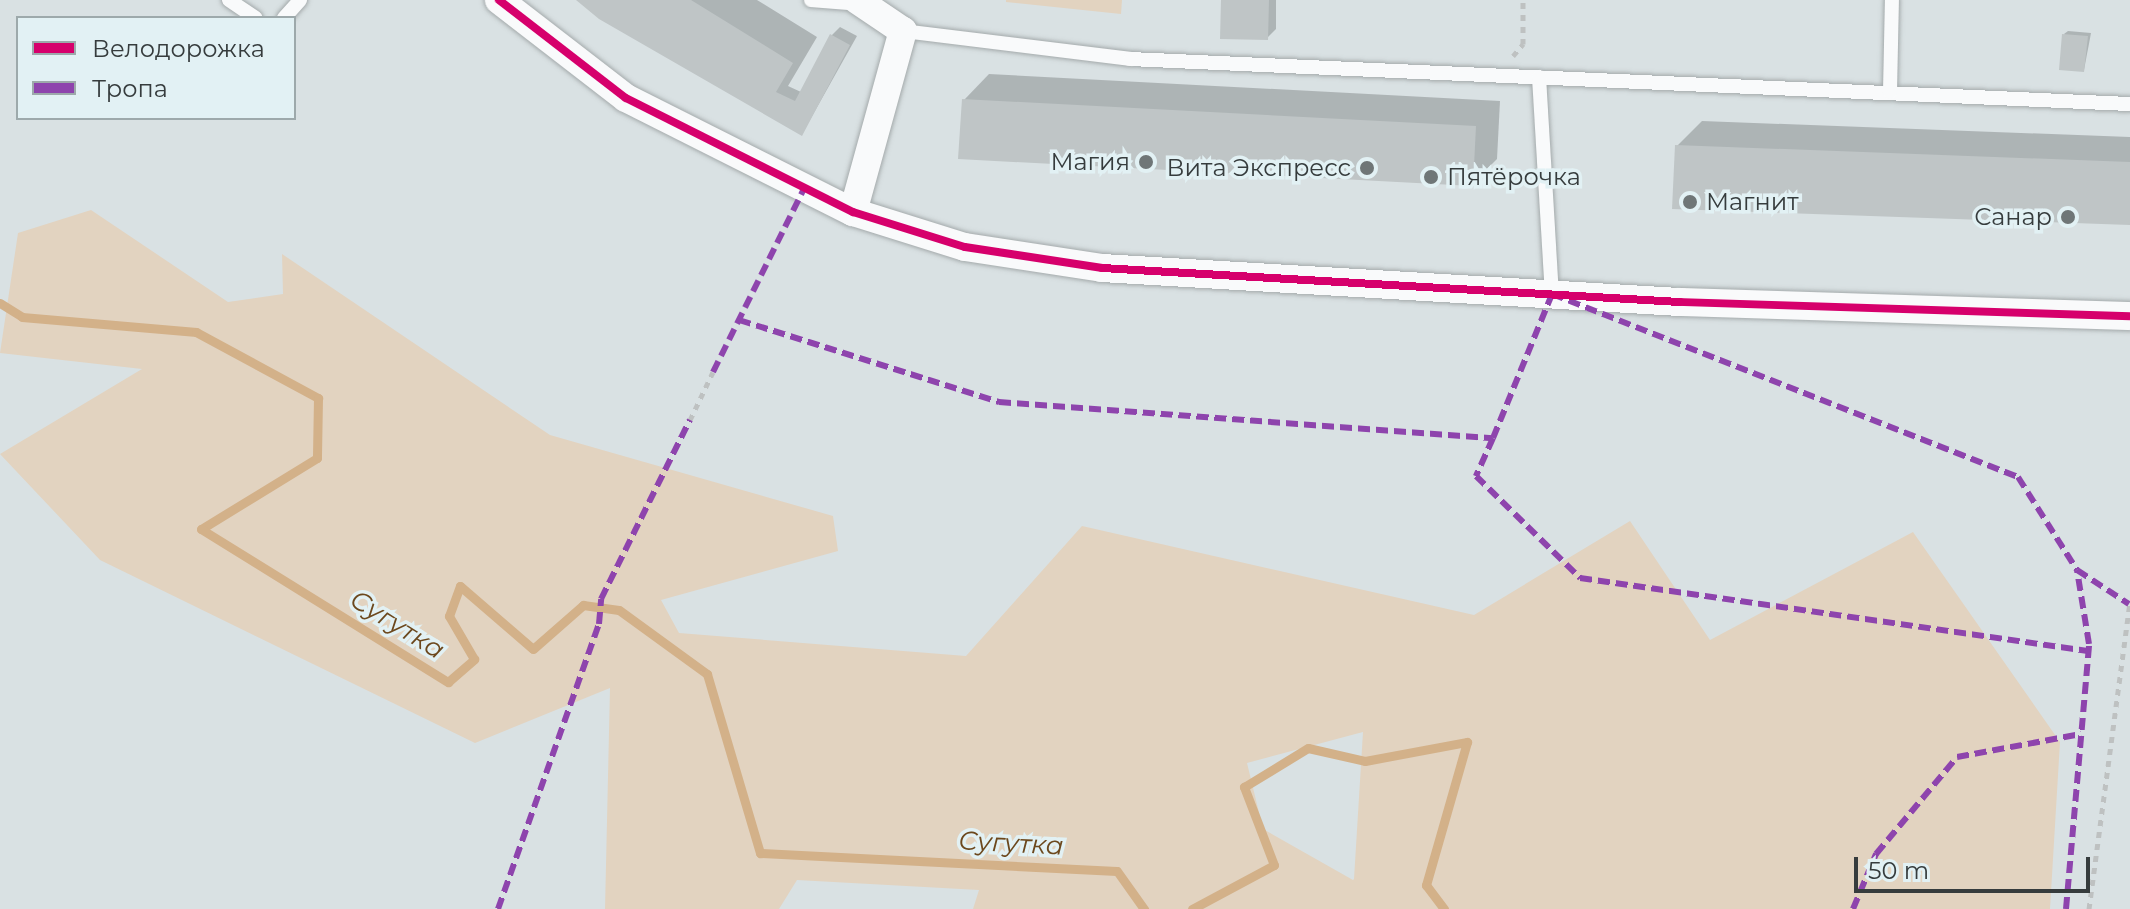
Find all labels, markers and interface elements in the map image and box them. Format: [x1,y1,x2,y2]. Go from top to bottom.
legend [16,16,296,120]
text: Велодорожка [92,34,265,63]
text: Тропа [92,74,168,103]
place label: Магия [1050,148,1130,176]
marker: Магия [1137,153,1155,171]
place label: Вита Экспресс [1167,154,1351,182]
marker: Вита Экспресс [1358,159,1376,177]
place label: Пятёрочка [1447,163,1581,191]
marker: Пятёрочка [1422,168,1440,186]
place label: Магнит [1706,188,1799,216]
marker: Магнит [1681,193,1699,211]
place label: Санар [1974,203,2052,231]
marker: Санар [2059,208,2077,226]
water label: Сугутка [344,584,450,666]
water label: Сугутка [958,826,1064,862]
scale bar [1858,841,2094,891]
text: 50 m [1868,856,1929,885]

